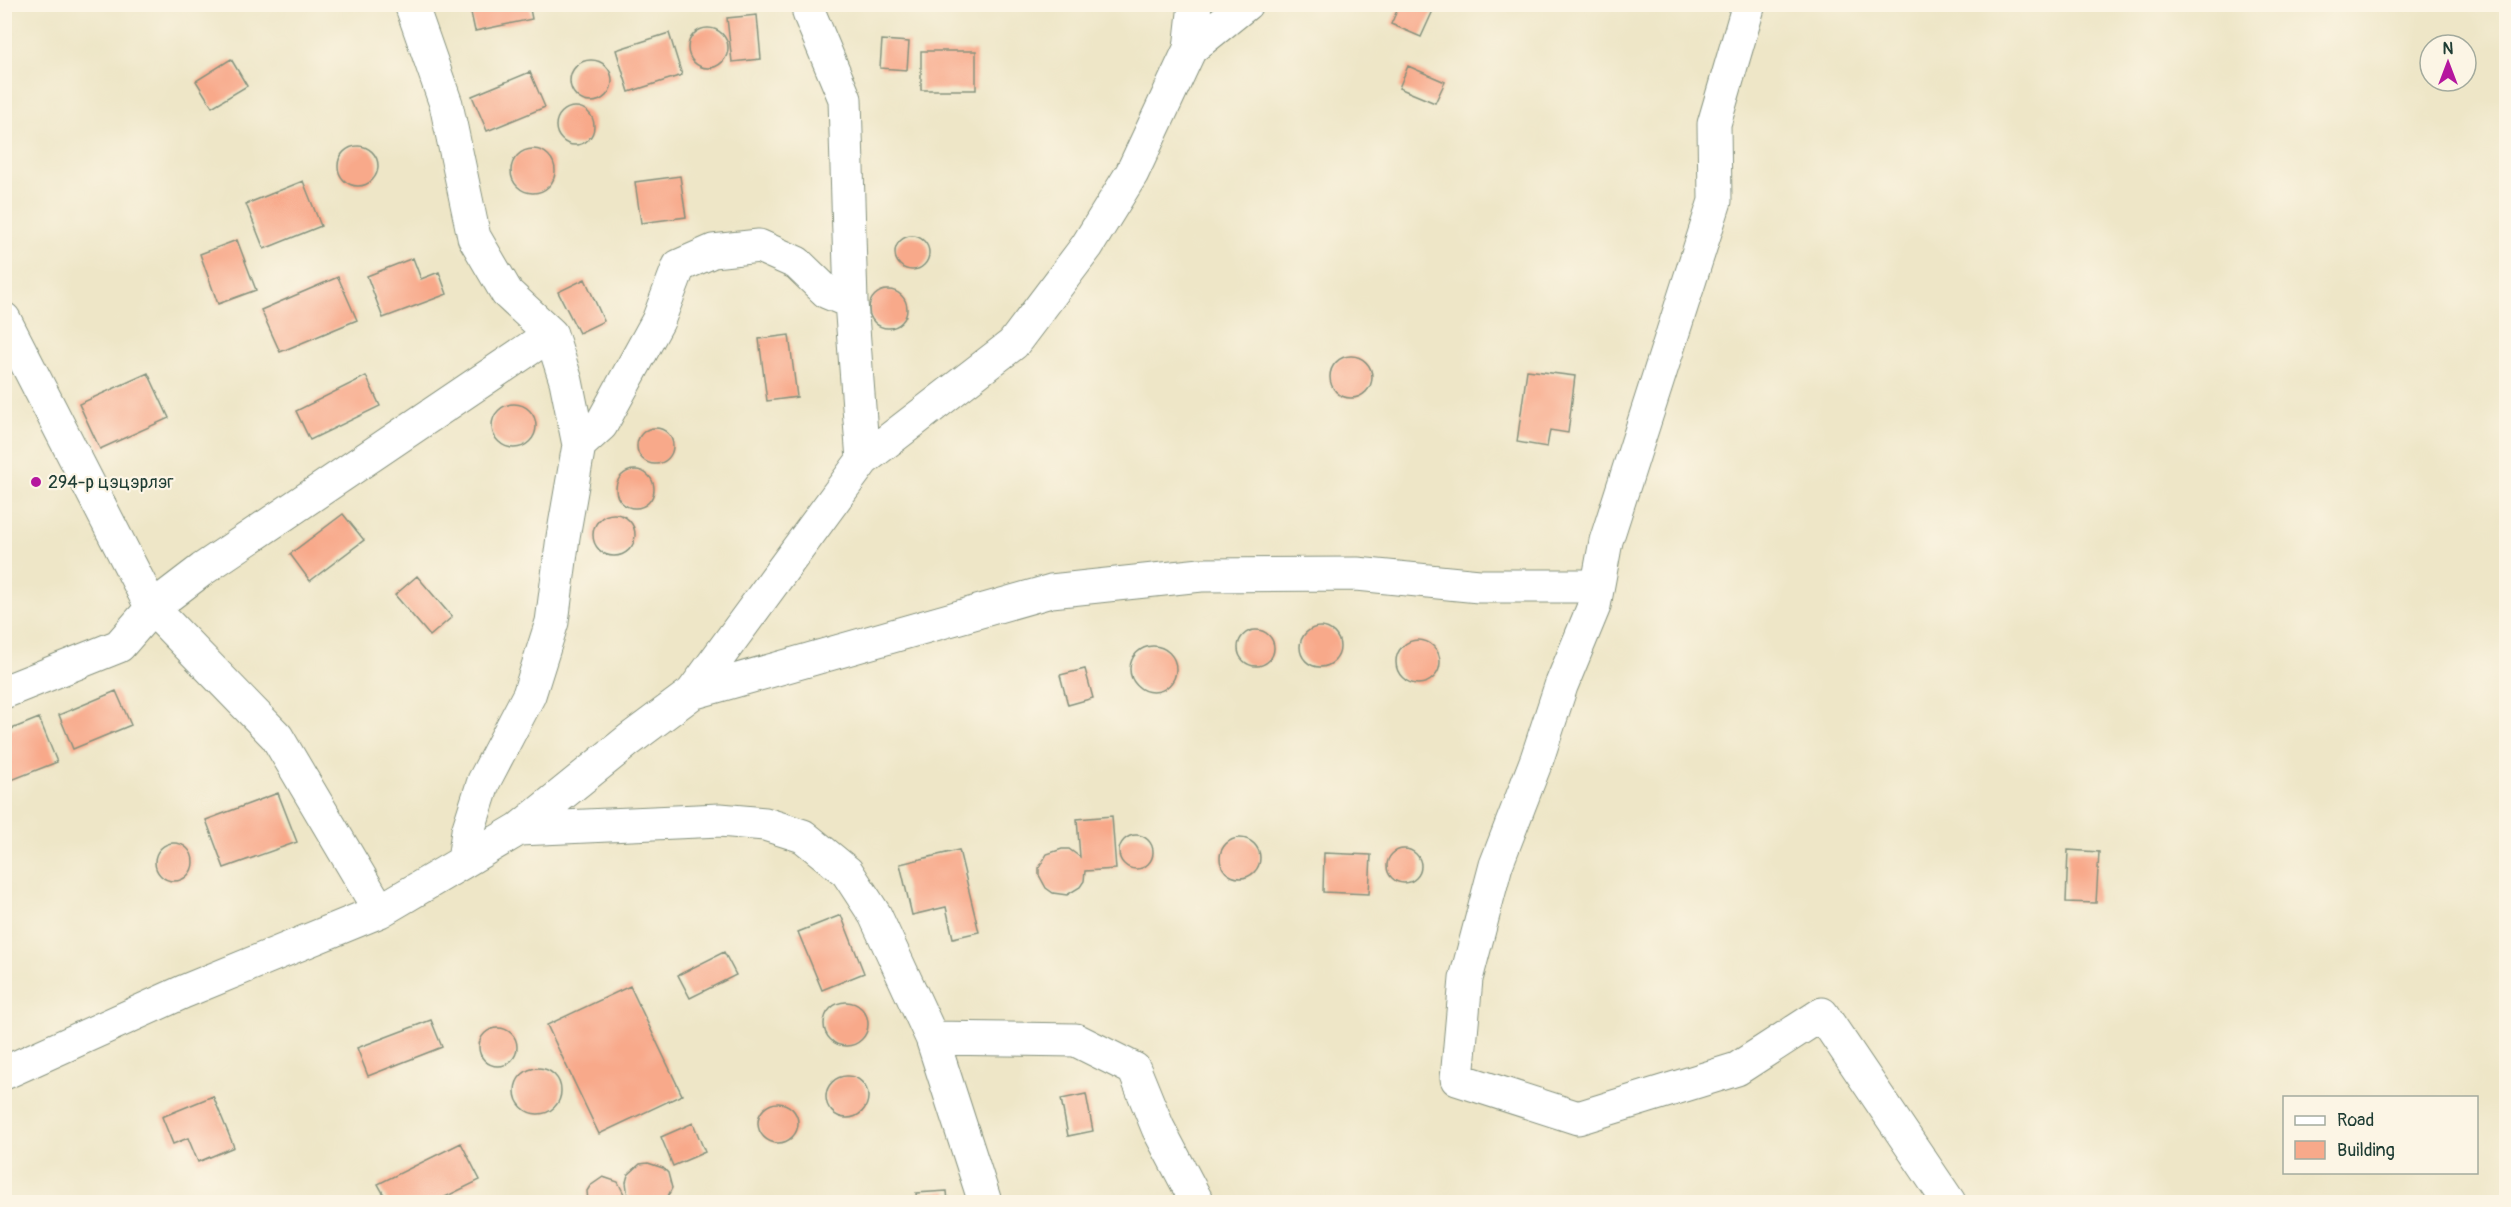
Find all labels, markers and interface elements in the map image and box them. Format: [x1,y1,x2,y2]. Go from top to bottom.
north arrow [2418,33,2478,93]
text: N [2443,39,2454,59]
place label: 294-р цэцэрлэг [48,471,174,494]
marker: 294-р цэцэрлэг [29,475,43,489]
legend [2283,1096,2478,1174]
text: Road [2337,1109,2374,1132]
text: Building [2337,1139,2395,1162]

